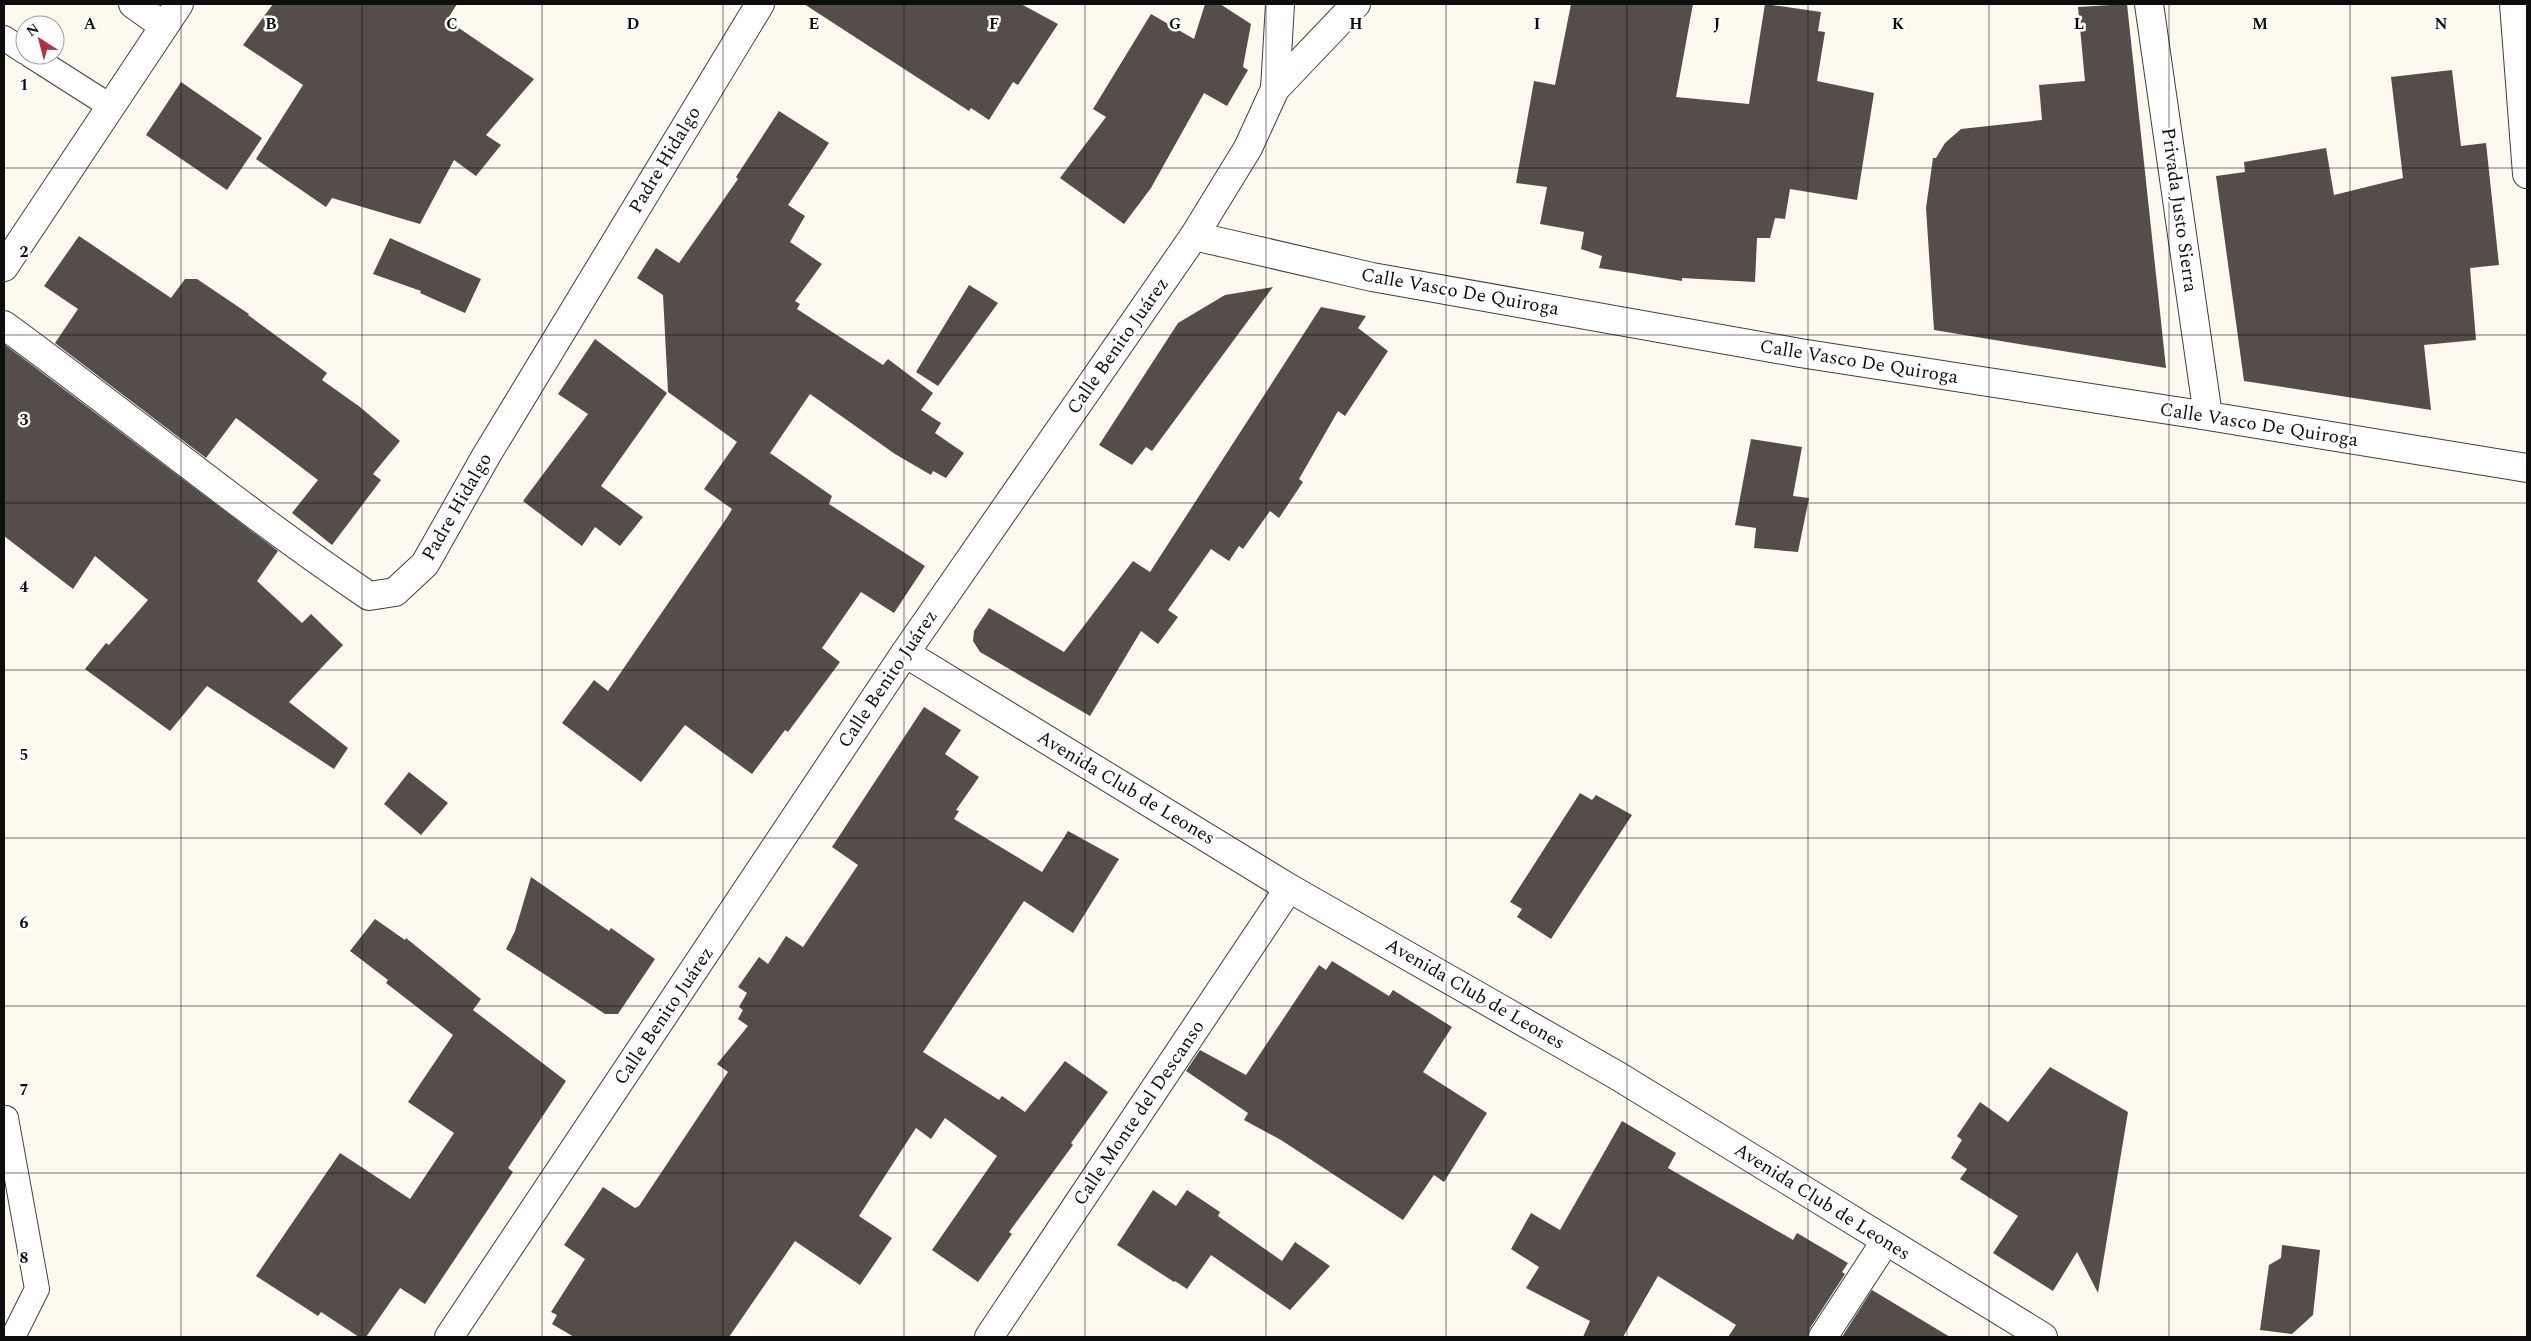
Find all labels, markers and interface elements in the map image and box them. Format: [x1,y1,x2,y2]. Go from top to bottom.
text: A [84,12,97,36]
text: B [265,12,277,36]
text: C [446,12,458,36]
text: D [627,12,640,36]
text: E [809,12,819,36]
text: F [989,12,999,36]
text: G [1169,12,1181,36]
text: H [1349,12,1363,36]
text: I [1534,12,1540,36]
text: J [1714,12,1721,36]
text: K [1892,12,1905,36]
text: L [2074,12,2084,36]
text: M [2252,12,2268,36]
text: N [2434,12,2448,36]
north arrow [15,15,65,65]
text: N [22,18,43,42]
text: 1 [20,73,28,97]
street label: Padre Hidalgo [622,101,708,219]
street label: Privada Justo Sierra [2153,126,2205,295]
text: 2 [20,240,29,264]
street label: Calle Vasco De Quiroga [1359,260,1562,324]
street label: Calle Benito Juárez [1060,271,1176,421]
street label: Calle Vasco De Quiroga [1758,332,1961,392]
street label: Calle Vasco De Quiroga [2158,395,2361,455]
text: 3 [20,408,29,432]
street label: Padre Hidalgo [414,448,500,566]
text: 4 [20,575,29,599]
street label: Calle Benito Juárez [831,604,945,754]
street label: Avenida Club de Leones [1031,723,1221,853]
text: 5 [20,743,28,767]
text: 6 [20,911,29,935]
street label: Avenida Club de Leones [1380,931,1570,1057]
street label: Calle Benito Juárez [607,941,721,1091]
street label: Calle Monte del Descanso [1066,1014,1212,1212]
text: 7 [20,1078,29,1102]
street label: Avenida Club de Leones [1728,1136,1916,1268]
text: 8 [20,1246,29,1270]

